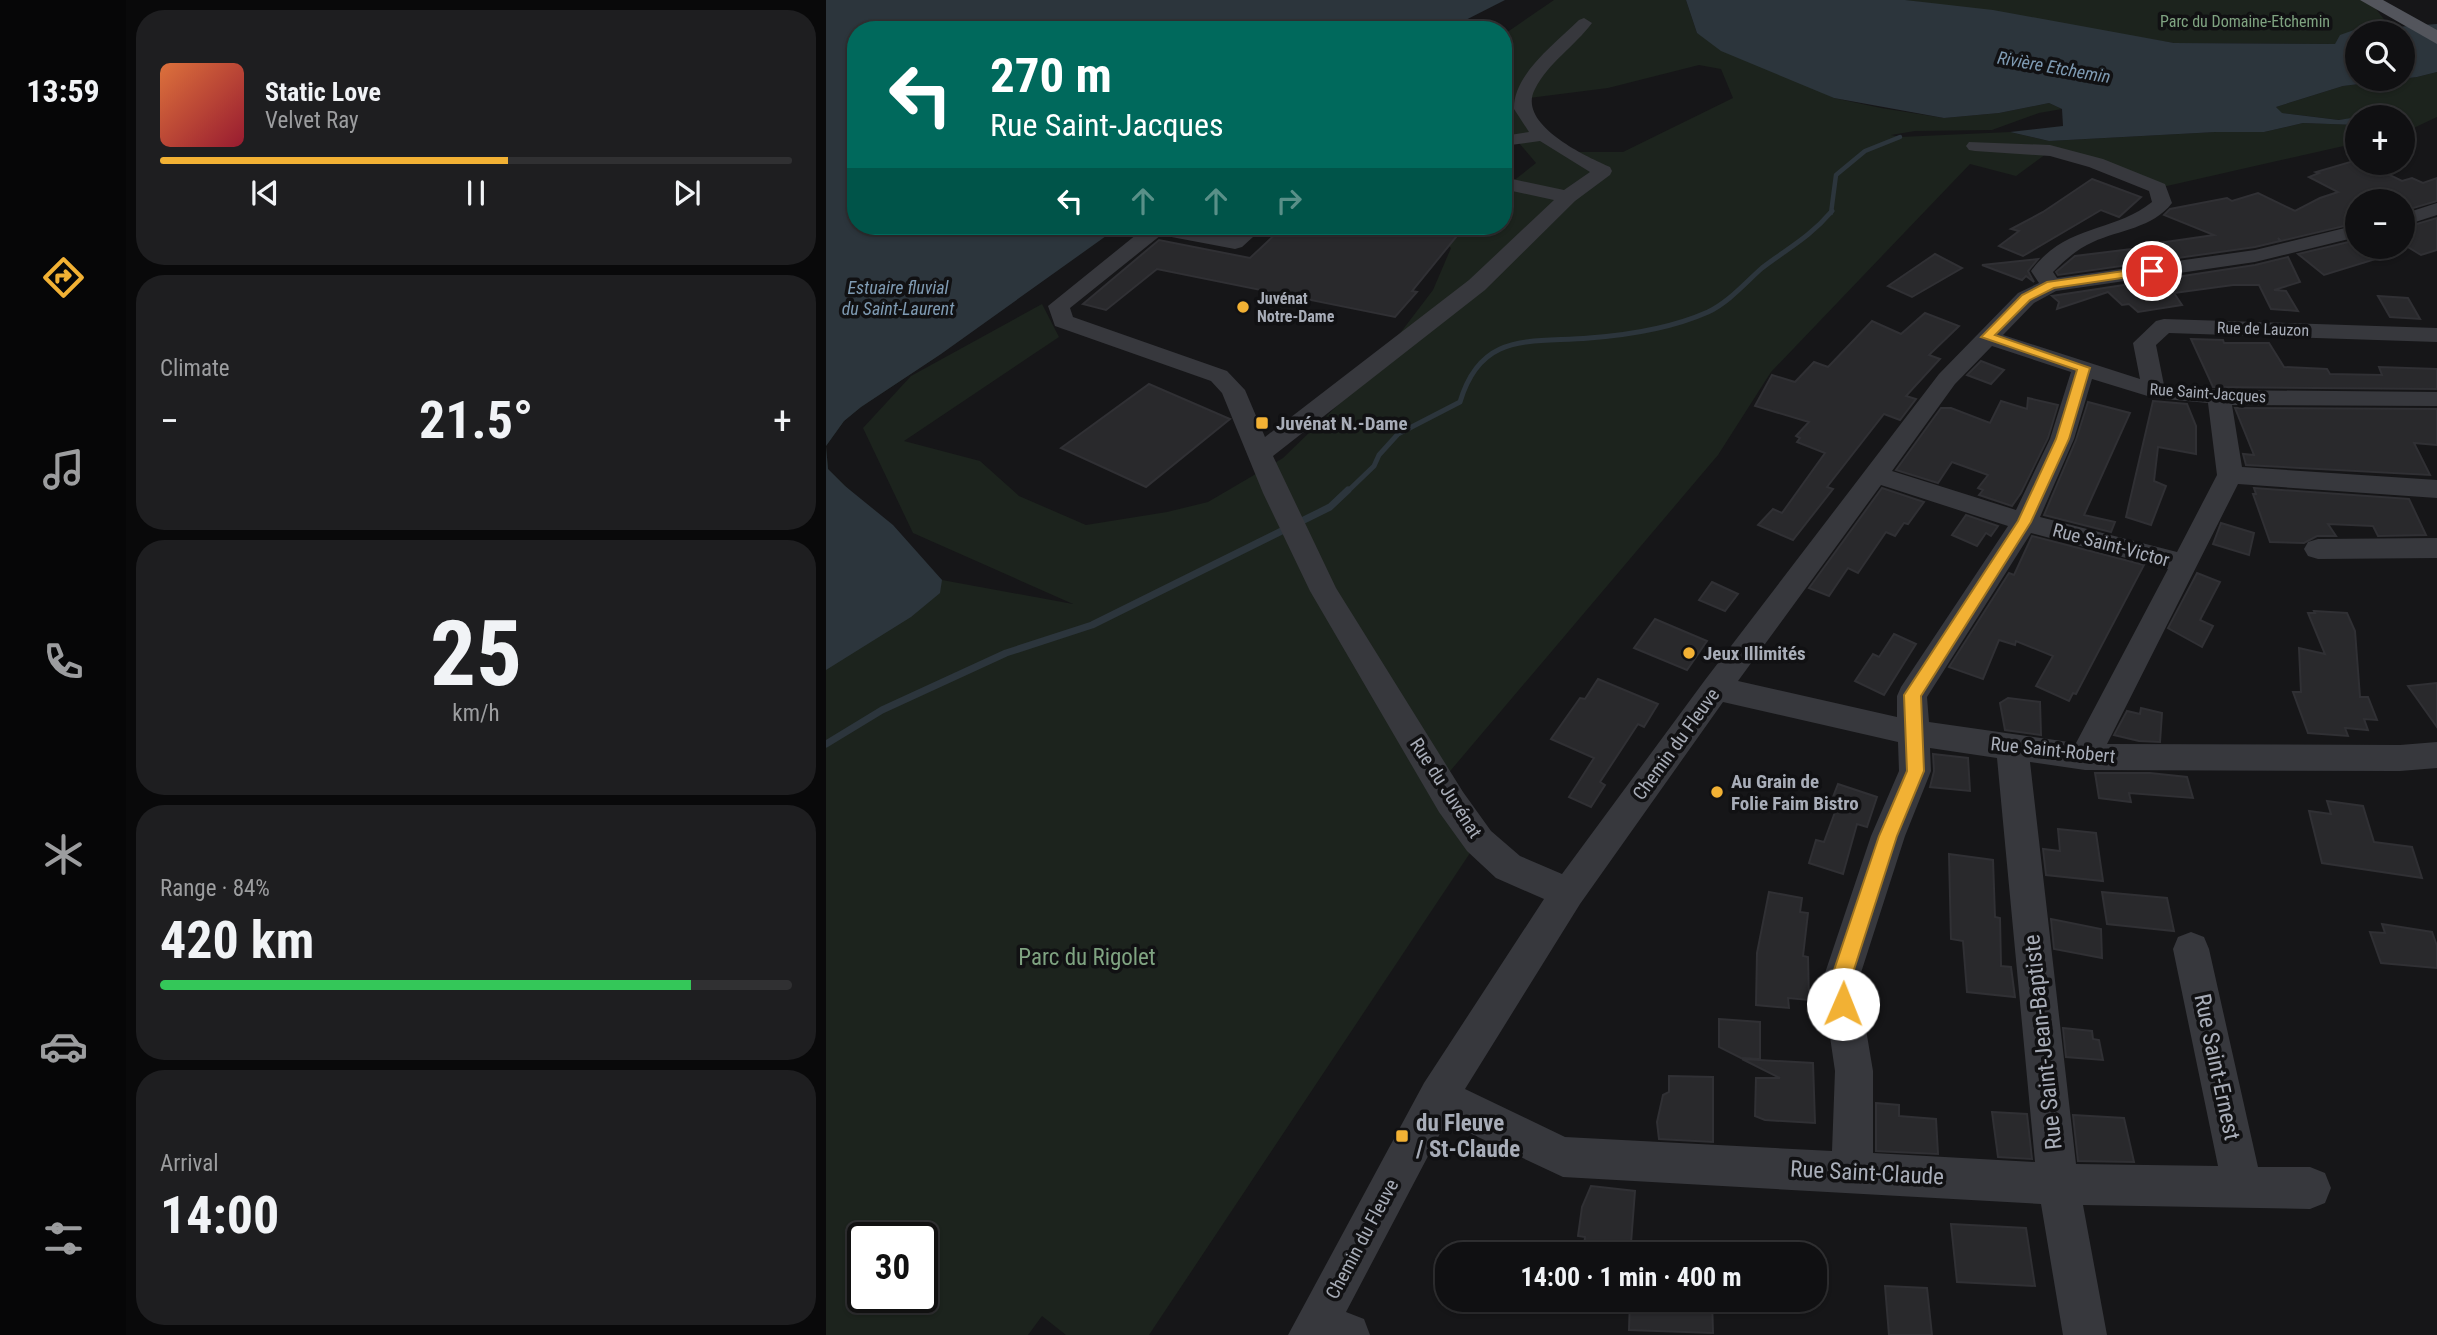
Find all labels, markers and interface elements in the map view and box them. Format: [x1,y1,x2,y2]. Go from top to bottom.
park label: Parc du Domaine-Etchemin [2160,12,2330,31]
map controls [2345,21,2415,259]
button: search [2345,21,2415,91]
text: 270 m [990,47,1112,104]
water label: Rivière Etchemin [1996,47,2112,87]
icon: left [875,49,966,140]
text: 13:59 [26,72,100,110]
text: Static Love [265,77,381,107]
button: + [2345,105,2415,175]
text: Rue Saint-Jacques [990,106,1224,144]
text: Velvet Ray [265,107,359,134]
icon: previous [246,174,284,212]
icon: pause [457,174,495,212]
icon: next [668,174,706,212]
icon: left [1051,182,1089,220]
icon: ahead [1124,182,1162,220]
icon: ahead [1197,182,1235,220]
icon: right [1270,182,1308,220]
button: − [2345,189,2415,259]
pin [2122,241,2182,301]
icon: arrive [2133,252,2171,290]
icon: directions [39,253,88,302]
water label: Estuaire fluvial du Saint-Laurent [842,277,955,319]
place label: Juvénat Notre-Dame [1257,289,1335,326]
marker: Juvénat Notre-Dame [1235,299,1251,315]
street label: Rue de Lauzon [2217,318,2309,340]
text: Climate [160,355,230,382]
street label: Rue Saint-Jacques [2149,379,2267,407]
text: 21.5° [419,390,533,451]
text: − [160,399,179,443]
text: + [773,399,792,443]
place label: Juvénat N.-Dame [1276,412,1408,435]
marker: Juvénat N.-Dame [1254,415,1270,431]
icon: music [39,445,88,494]
street label: Rue Saint-Victor [2050,518,2172,572]
text: 25 [430,601,522,707]
icon: phone [39,637,88,686]
place label: Jeux Illimités [1703,642,1806,665]
marker: Jeux Illimités [1681,645,1697,661]
street label: Chemin du Fleuve [1628,684,1724,804]
text: km/h [452,700,500,727]
street label: Rue Saint-Robert [1990,732,2116,768]
street label: Rue du Juvénat [1405,734,1487,842]
place label: Au Grain de Folie Faim Bistro [1731,770,1859,815]
marker: Au Grain de Folie Faim Bistro [1709,784,1725,800]
icon: climate [39,830,88,879]
text: Range · 84% [160,875,270,902]
text: 420 km [160,910,314,971]
street label: Rue Saint-Jean-Baptiste [2018,933,2068,1151]
park label: Parc du Rigolet [1018,944,1156,971]
position arrow [1806,967,1880,1041]
street label: Rue Saint-Ernest [2188,991,2246,1143]
icon: car [39,1022,88,1071]
place label: du Fleuve / St-Claude [1415,1110,1520,1163]
marker: du Fleuve / St-Claude [1394,1128,1410,1144]
text: Arrival [160,1150,219,1177]
street label: Rue Saint-Claude [1789,1155,1945,1191]
street label: Chemin du Fleuve [1321,1175,1403,1303]
text: 14:00 [160,1185,279,1246]
icon: filters [39,1214,88,1263]
speed limit sign: 30 [847,1222,938,1313]
text: 14:00 · 1 min · 400 m [1521,1262,1741,1292]

